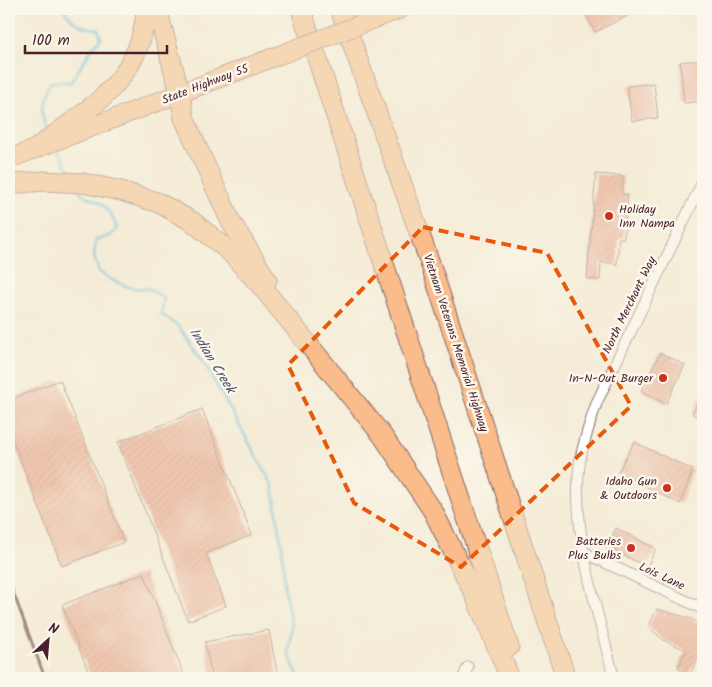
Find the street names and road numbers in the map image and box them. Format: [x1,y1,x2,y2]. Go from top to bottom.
street label: State Highway 55 [159,59,253,110]
street label: Vietnam Veterans Memorial Highway [418,252,493,435]
street label: North Merchant Way [598,253,661,357]
street label: Lois Lane [636,558,688,596]

